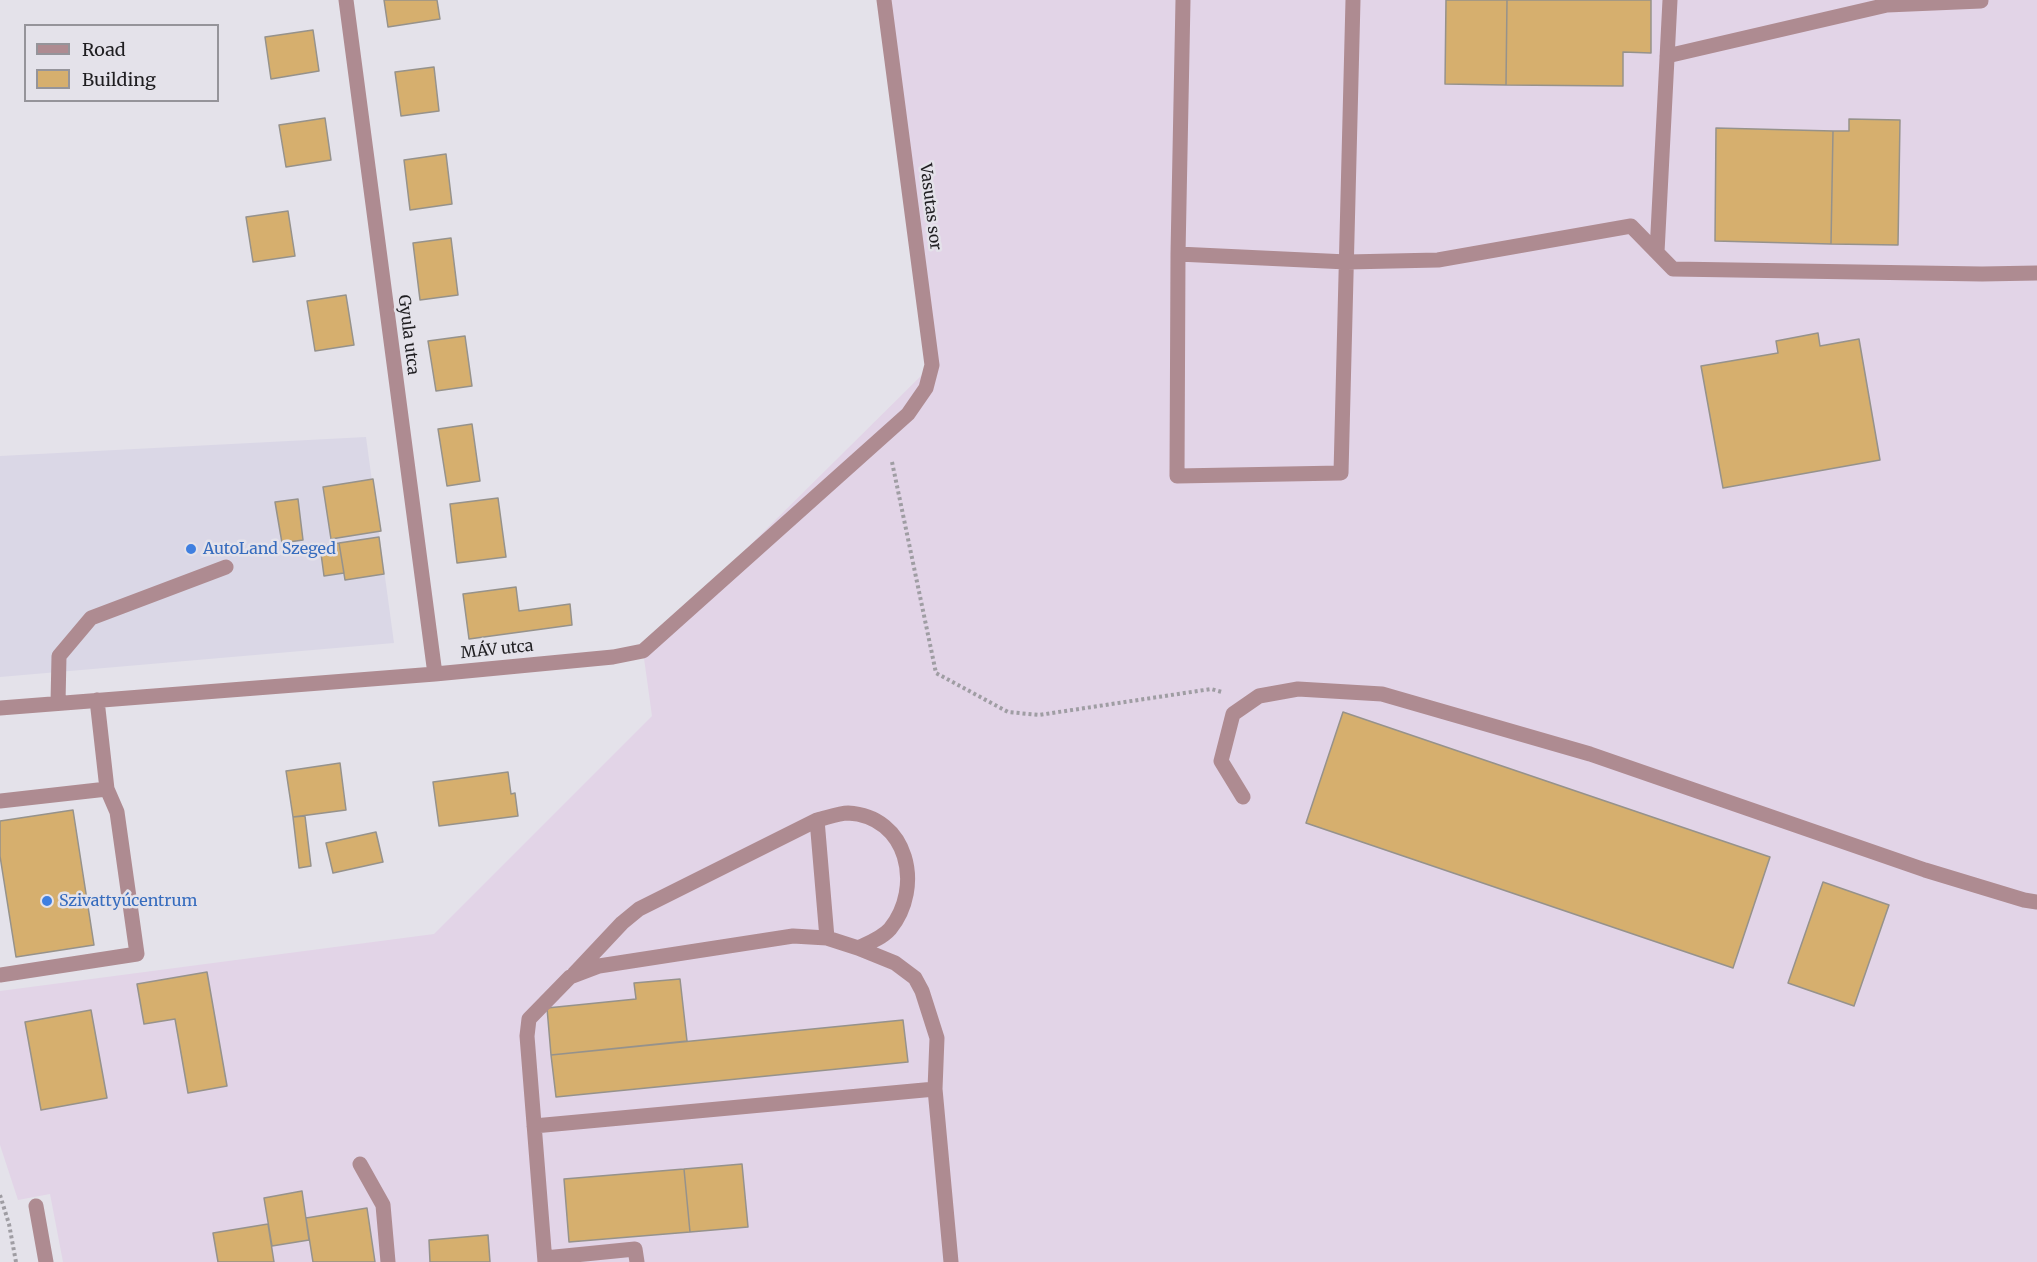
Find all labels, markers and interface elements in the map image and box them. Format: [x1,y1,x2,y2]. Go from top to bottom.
legend [24,24,219,102]
text: Road [82,38,126,61]
text: Building [82,68,156,91]
street label: Vasutas sor [915,163,945,251]
street label: Gyula utca [394,294,422,376]
place label: AutoLand Szeged [203,539,336,559]
marker: AutoLand Szeged [184,542,198,556]
street label: MÁV utca [460,637,534,663]
place label: Szivattyúcentrum [59,891,197,911]
marker: Szivattyúcentrum [40,894,54,908]

